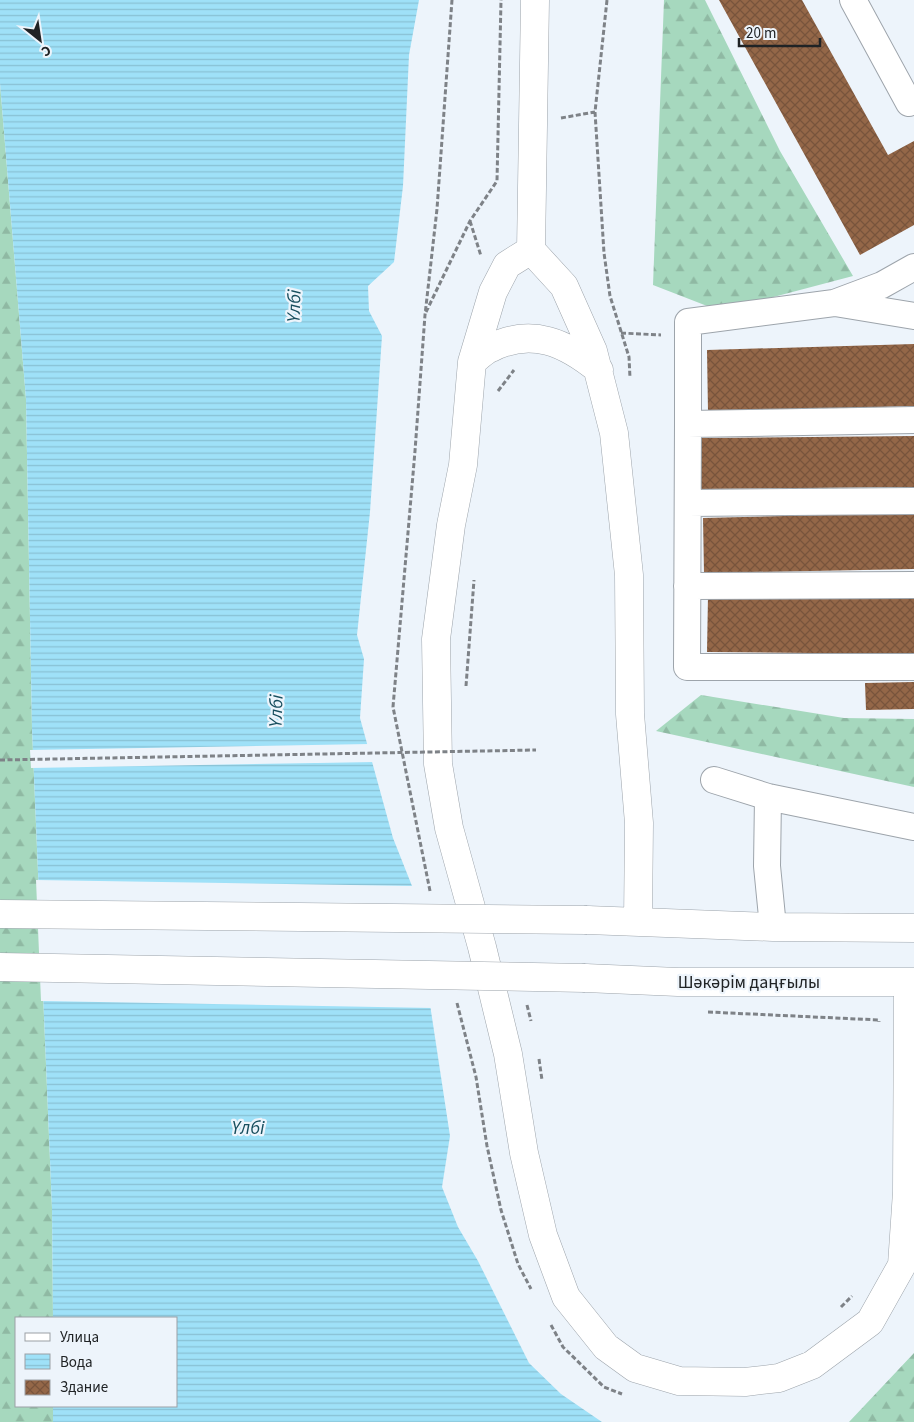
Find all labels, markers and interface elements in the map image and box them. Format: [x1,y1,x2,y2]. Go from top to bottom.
north arrow [15,15,65,65]
scale bar [739,15,820,47]
text: 20 m [746,23,776,44]
text: С [37,40,55,61]
water label: Үлбі [280,289,309,323]
water label: Үлбі [262,694,291,728]
street label: Шәкәрім даңғылы [678,970,820,995]
water label: Үлбі [232,1115,265,1142]
legend [15,1317,178,1407]
text: Улица [60,1327,99,1348]
text: Вода [60,1352,93,1373]
text: Здание [60,1377,108,1398]

